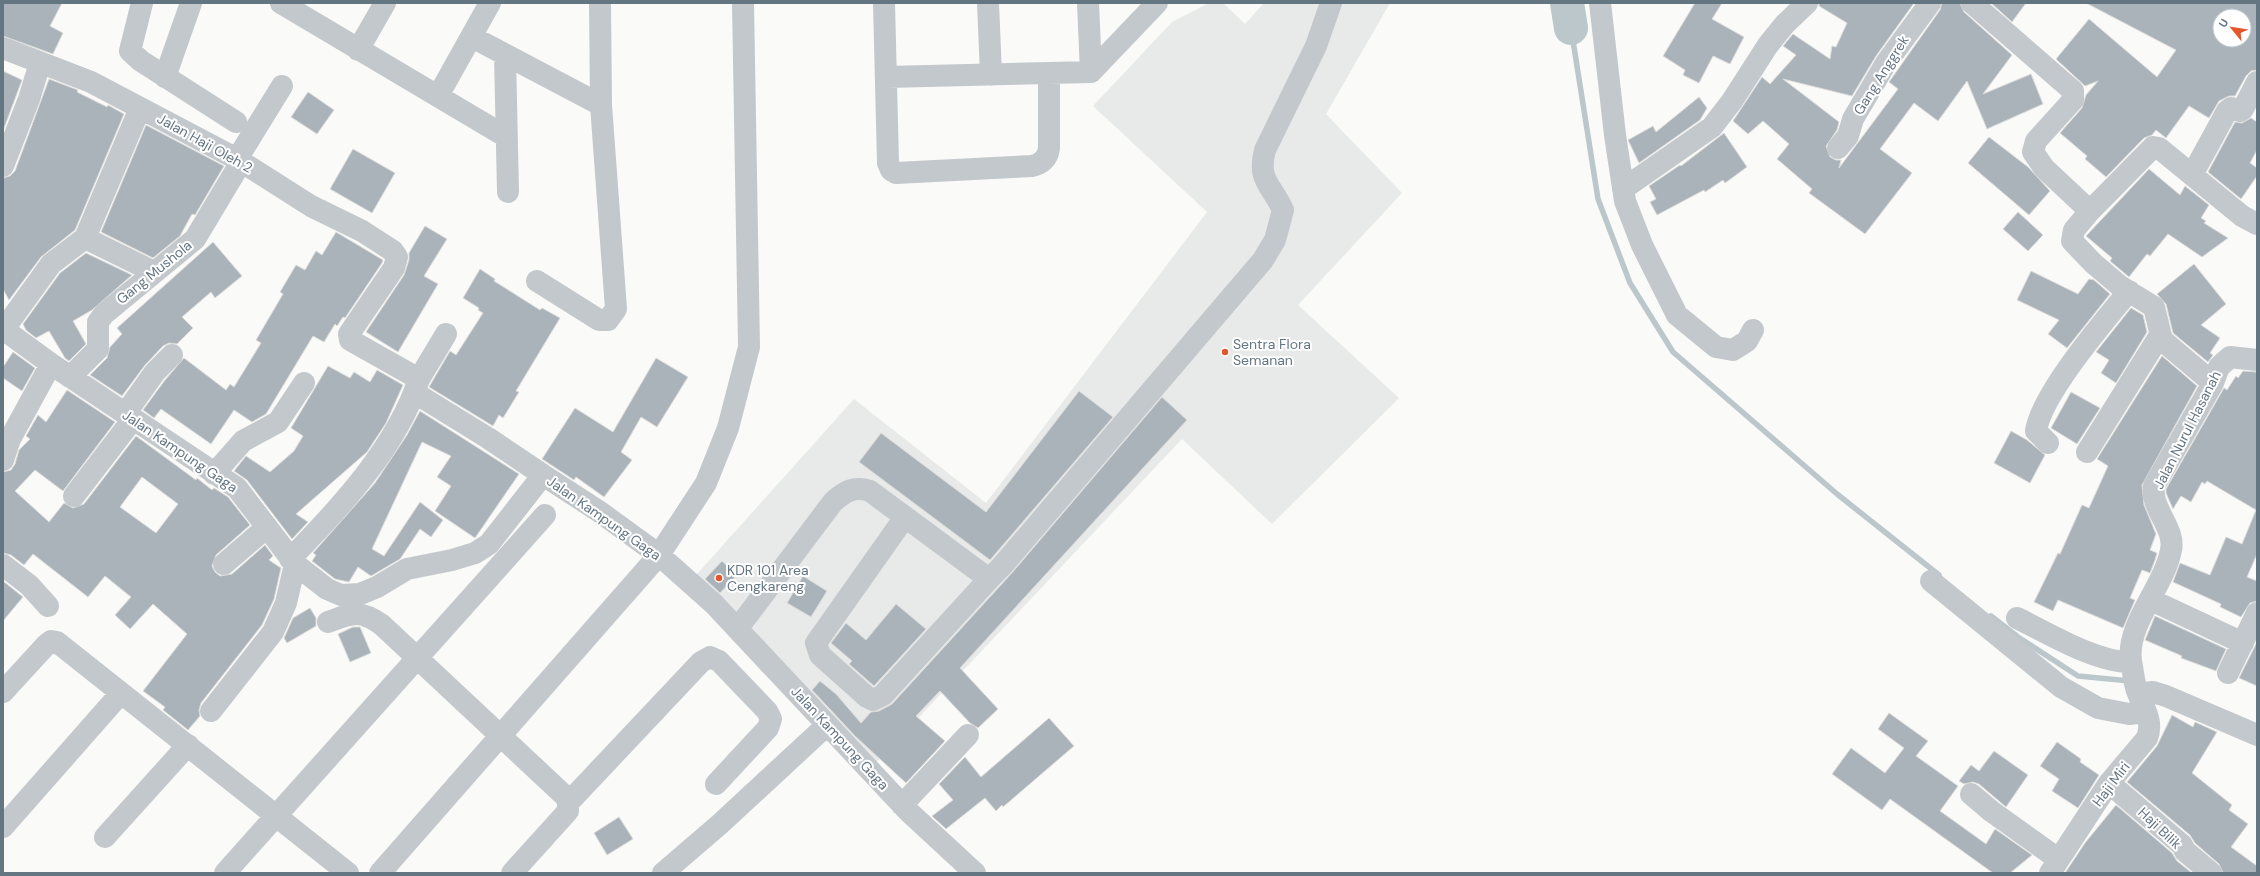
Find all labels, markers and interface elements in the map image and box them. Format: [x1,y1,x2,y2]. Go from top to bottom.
north arrow [2212,8,2252,48]
text: U [2215,16,2231,30]
street label: Gang Anggrek [1849,32,1913,118]
street label: Jalan Haji Oleh 2 [154,109,256,177]
street label: Gang Mushola [113,236,195,308]
place label: Sentra Flora Semanan [1233,335,1311,369]
marker: Sentra Flora Semanan [1220,347,1230,357]
street label: Jalan Nurul Hasanah [2149,368,2225,492]
street label: Jalan Kampung Gaga [119,406,241,496]
street label: Jalan Kampung Gaga [544,472,664,564]
place label: KDR 101 Area Cengkareng [727,561,809,595]
marker: KDR 101 Area Cengkareng [714,573,724,583]
street label: Jalan Kampung Gaga [787,682,893,794]
street label: Haji Miri [2088,758,2134,810]
street label: Haji Bilik [2134,803,2186,853]

